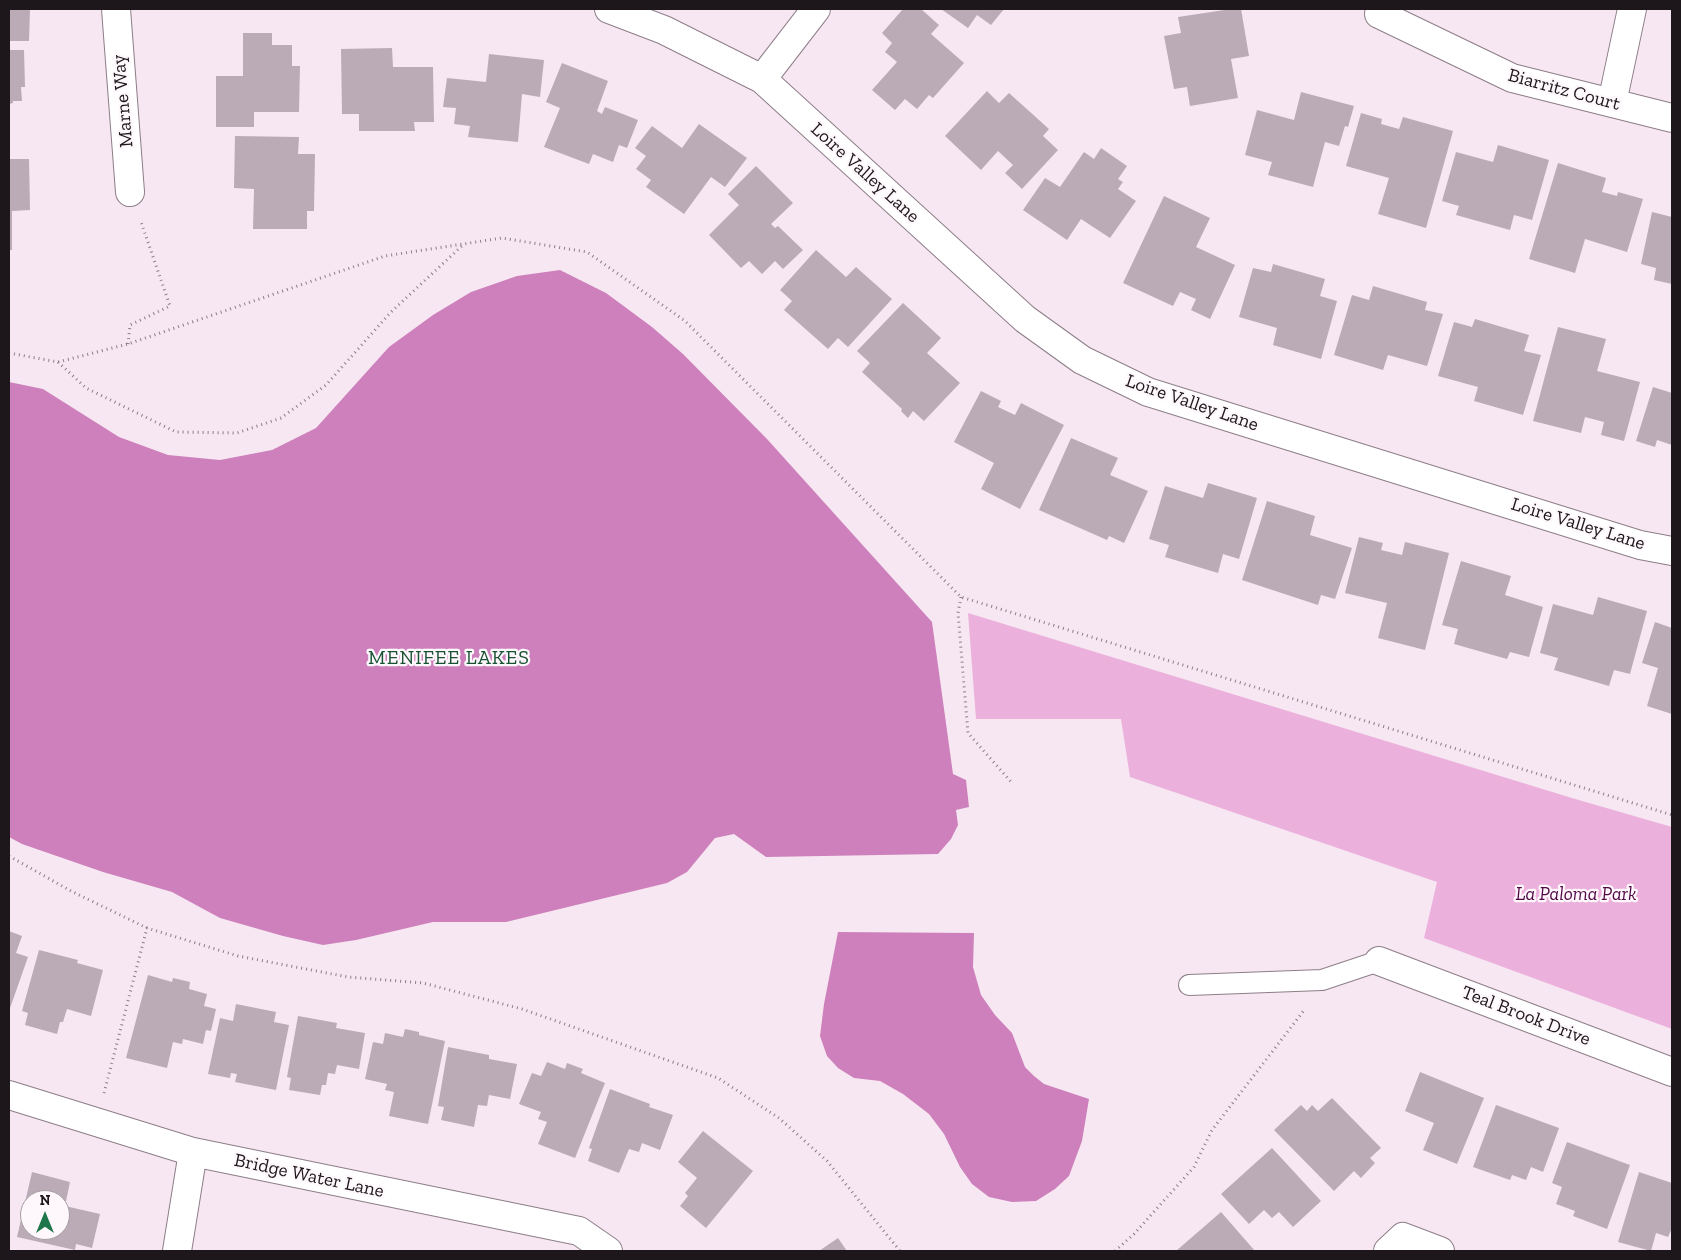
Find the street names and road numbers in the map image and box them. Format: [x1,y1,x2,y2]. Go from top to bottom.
street label: Marne Way [108,54,138,148]
street label: Biarritz Court [1505,64,1623,116]
street label: Loire Valley Lane [806,118,924,228]
street label: Loire Valley Lane [1123,370,1261,436]
street label: Loire Valley Lane [1508,493,1648,555]
street label: Teal Brook Drive [1458,981,1594,1051]
street label: Bridge Water Lane [232,1149,386,1203]

